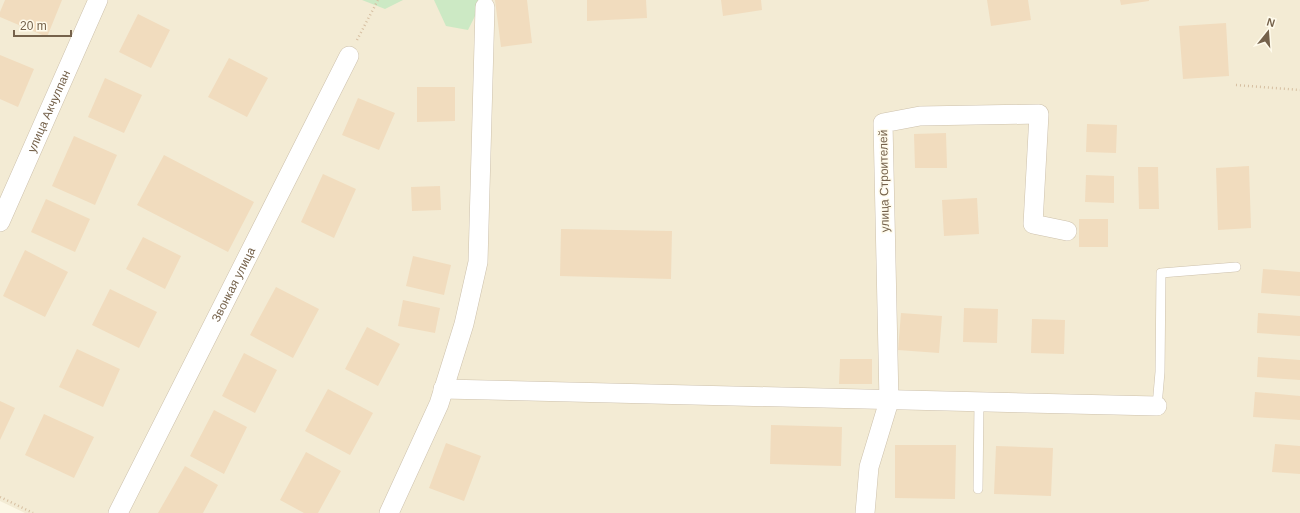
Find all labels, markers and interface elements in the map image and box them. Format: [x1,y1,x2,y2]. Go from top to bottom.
scale bar [14,12,71,38]
north arrow [1248,12,1288,52]
text: N [1265,16,1277,29]
text: 20 m [20,19,47,33]
street label: улица Акчулпан [25,68,73,155]
street label: улица Строителей [876,130,892,232]
street label: Звонкая улица [209,245,258,324]

